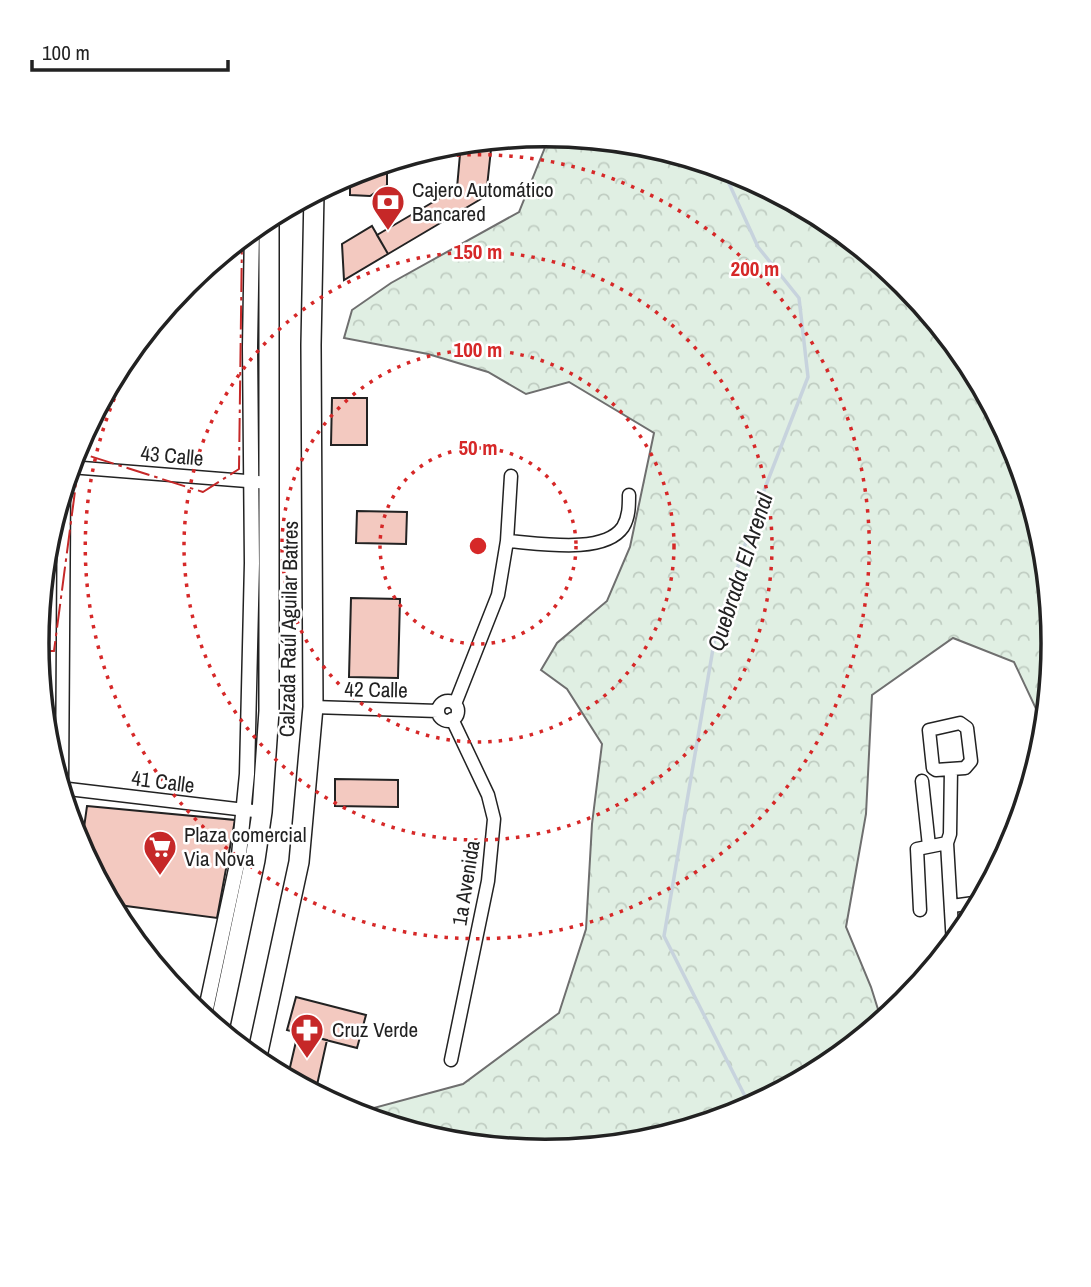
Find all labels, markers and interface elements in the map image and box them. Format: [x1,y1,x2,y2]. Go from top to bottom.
scale bar [32,28,228,72]
text: 100 m [42,38,90,67]
place label: Cajero Automático Bancared [412,175,554,228]
bank icon: Cajero Automático Bancared [369,183,407,232]
text: 150 m [454,237,502,266]
text: 200 m [731,254,779,283]
text: 100 m [454,335,502,364]
text: 50 m [458,433,498,462]
street label: 43 Calle [139,438,205,473]
water label: Quebrada El Arenal [699,488,780,655]
street label: Calzada Raúl Aguilar Batres [272,521,305,737]
centre of rings [466,534,490,558]
street label: 42 Calle [344,674,408,705]
street label: 41 Calle [130,763,196,800]
place label: Plaza comercial Via Nova [184,820,307,873]
supermarket icon: Plaza comercial Via Nova [141,828,179,877]
street label: 1a Avenida [444,838,487,928]
pharmacy icon: Cruz Verde [288,1011,326,1060]
place label: Cruz Verde [332,1015,418,1044]

